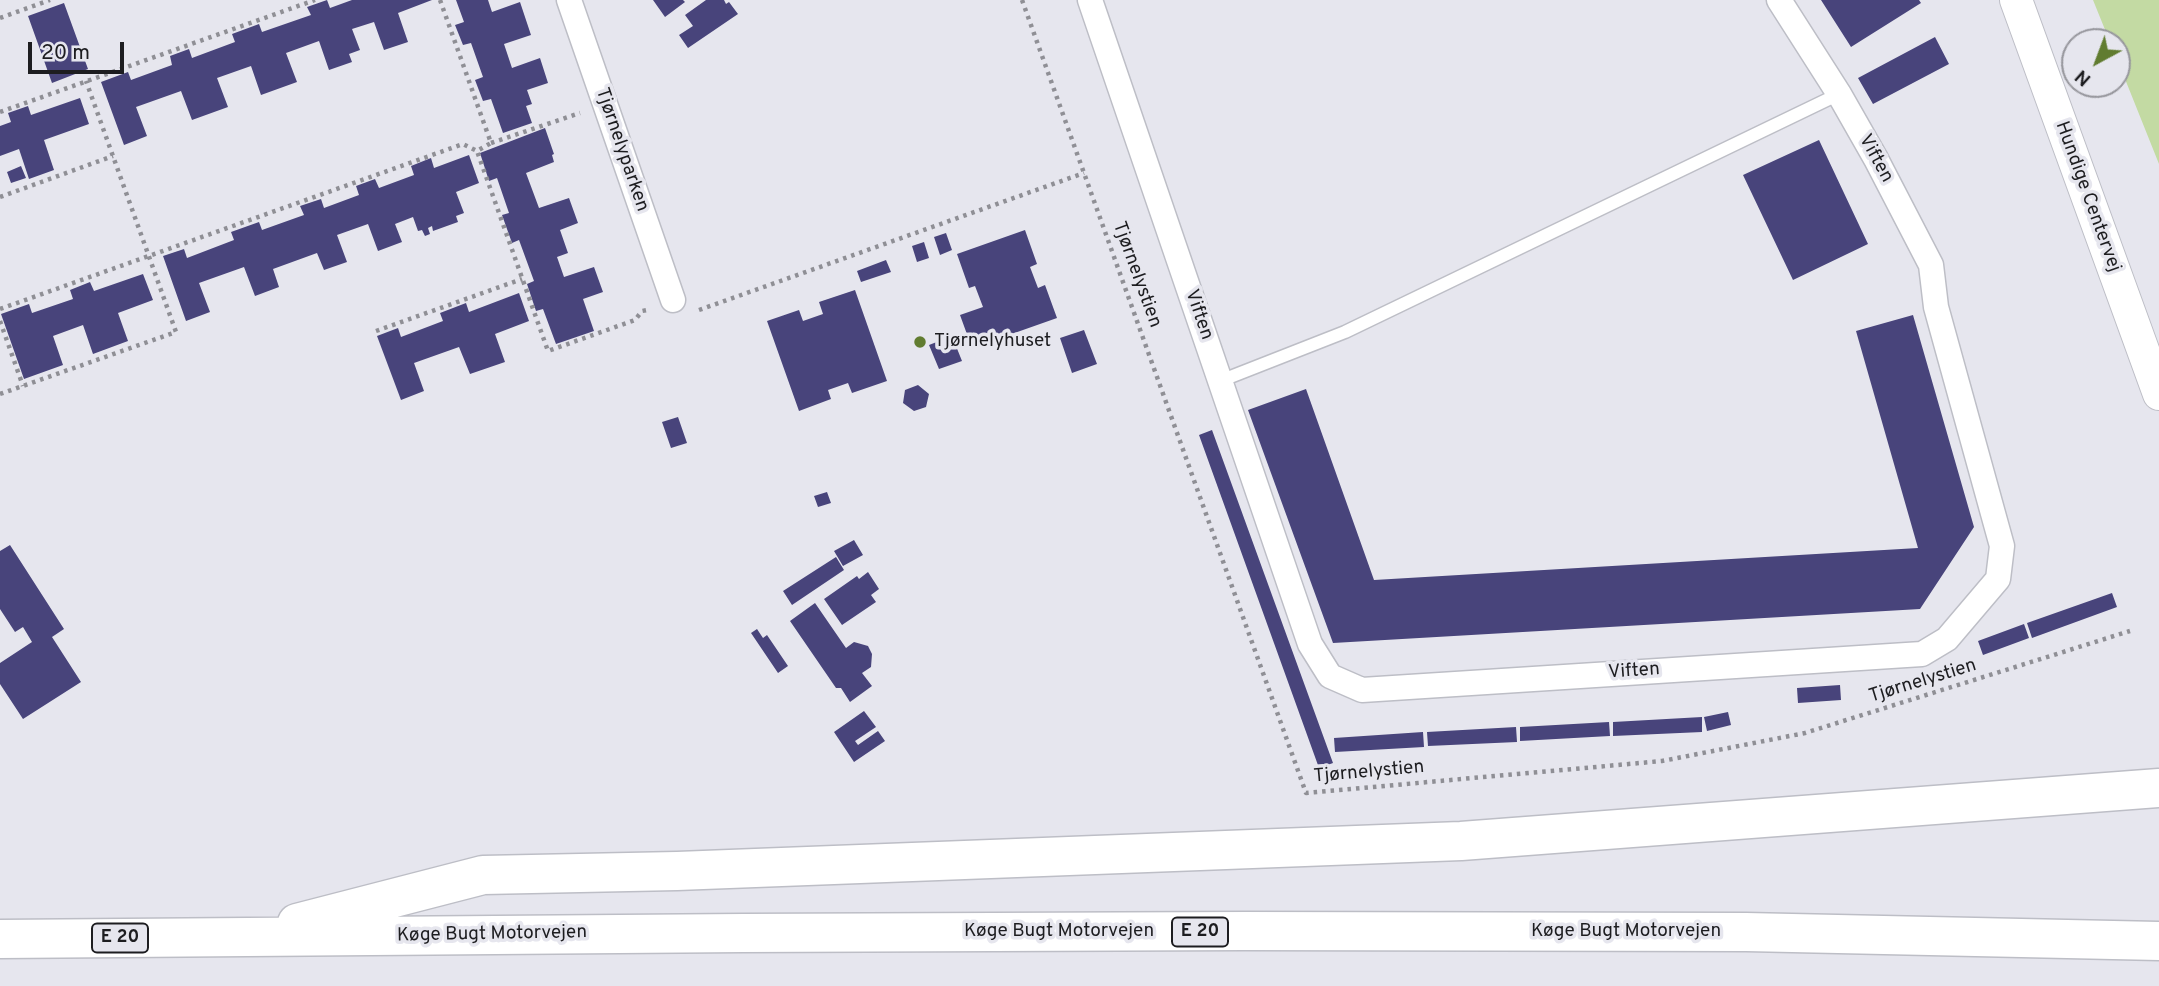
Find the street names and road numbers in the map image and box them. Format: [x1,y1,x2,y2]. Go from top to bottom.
street label: Tjørnelyparken [589,85,653,215]
street label: Hundige Centervej [2049,119,2125,275]
street label: Viften [1852,131,1898,187]
street label: Tjørnelystien [1106,219,1166,331]
street label: Viften [1179,287,1217,343]
street label: Tjørnelystien [1867,655,1979,709]
street label: Viften [1607,659,1661,685]
street label: Tjørnelystien [1313,757,1425,789]
road number: E 20 [1172,917,1228,946]
street label: Køge Bugt Motorvejen [964,921,1154,943]
street label: Køge Bugt Motorvejen [1531,921,1721,943]
street label: Køge Bugt Motorvejen [397,922,587,948]
road number: E 20 [92,923,148,953]

